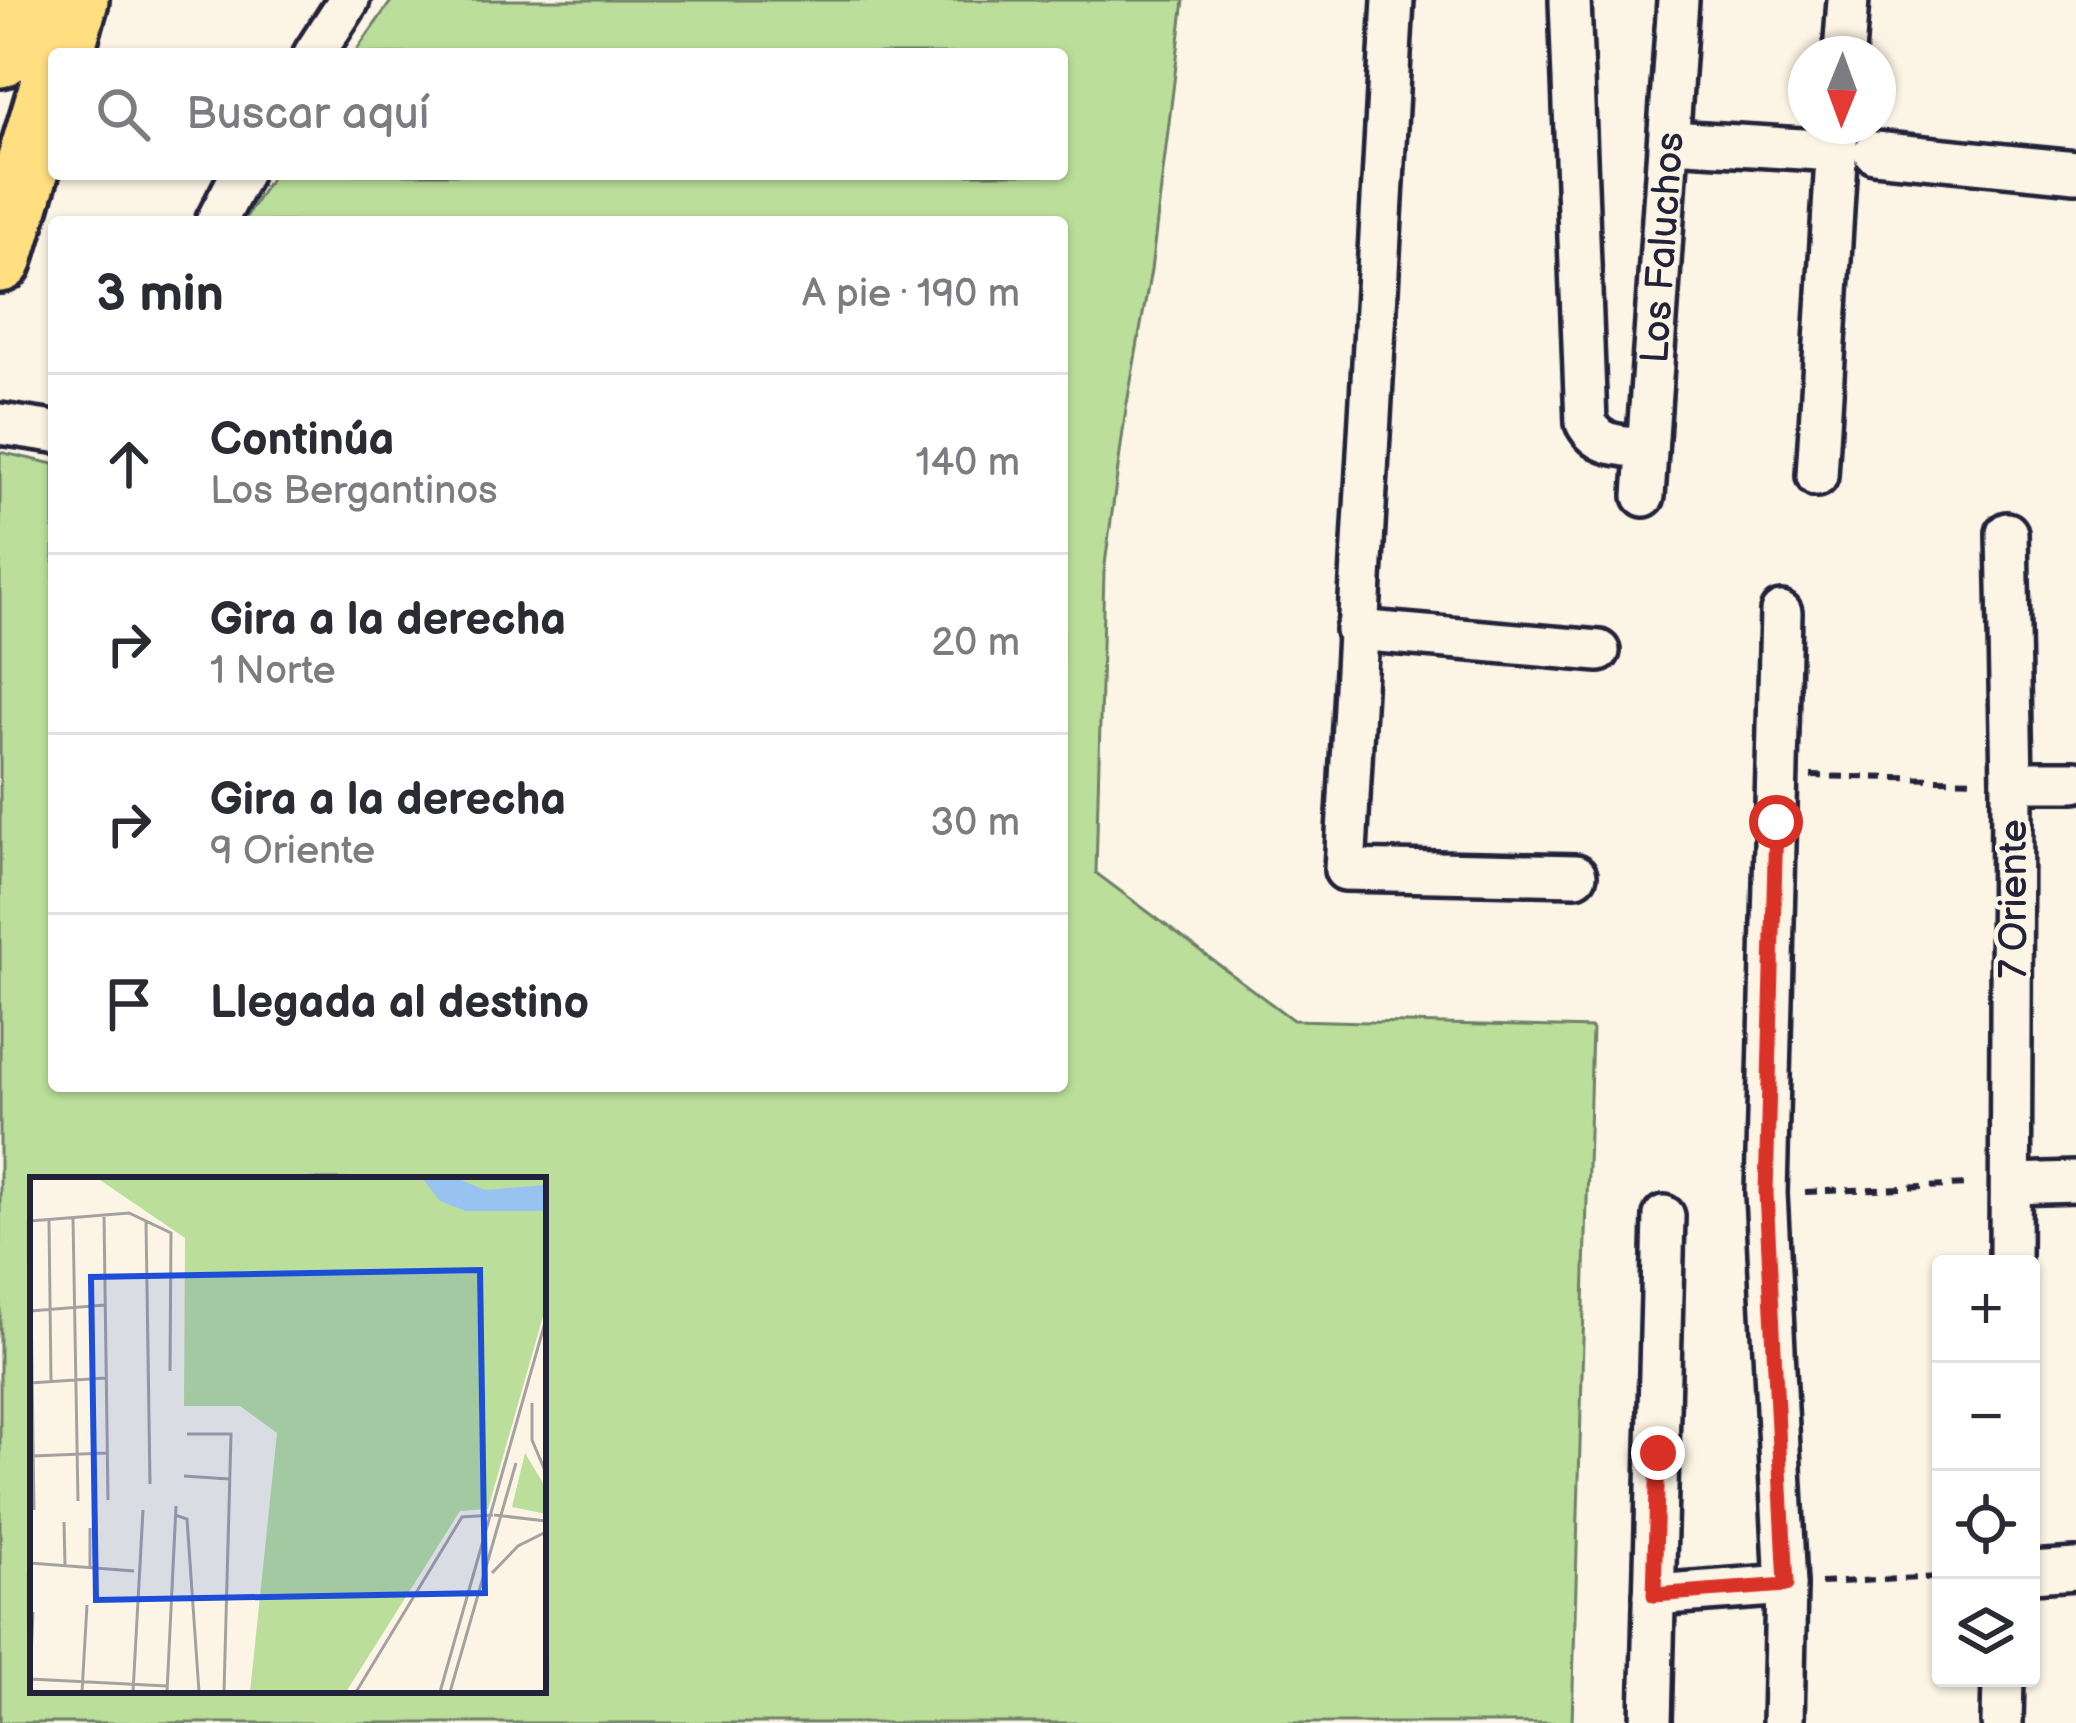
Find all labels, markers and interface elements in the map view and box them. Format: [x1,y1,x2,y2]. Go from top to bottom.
north arrow [1788,36,1896,144]
search box [48,48,1068,180]
icon: search [90,81,156,147]
text: Buscar aquí [186,87,429,142]
street label: Los Faluchos [1632,131,1695,365]
text: 3 min [96,264,224,325]
text: A pie · 190 m [802,271,1020,318]
text: Continúa [210,413,394,468]
icon: ahead [96,431,162,497]
text: 140 m [915,440,1020,487]
text: Los Bergantinos [210,468,498,515]
text: Gira a la derecha [210,593,566,648]
icon: right [96,611,162,677]
text: 20 m [931,620,1020,667]
text: 1 Norte [210,648,336,695]
text: Gira a la derecha [210,773,566,828]
icon: right [96,791,162,857]
route start [1749,795,1803,849]
text: 30 m [930,800,1020,847]
street label: 7 Oriente [1991,819,2038,979]
text: 9 Oriente [210,828,375,875]
icon: arrive [96,971,162,1037]
text: Llegada al destino [210,976,589,1031]
inset map [30,1177,546,1693]
map controls [1932,1255,2040,1687]
button: + [1932,1255,2040,1363]
button: − [1932,1363,2040,1471]
route end [1631,1426,1685,1480]
button: locate [1932,1471,2040,1579]
button: layers [1932,1579,2040,1687]

